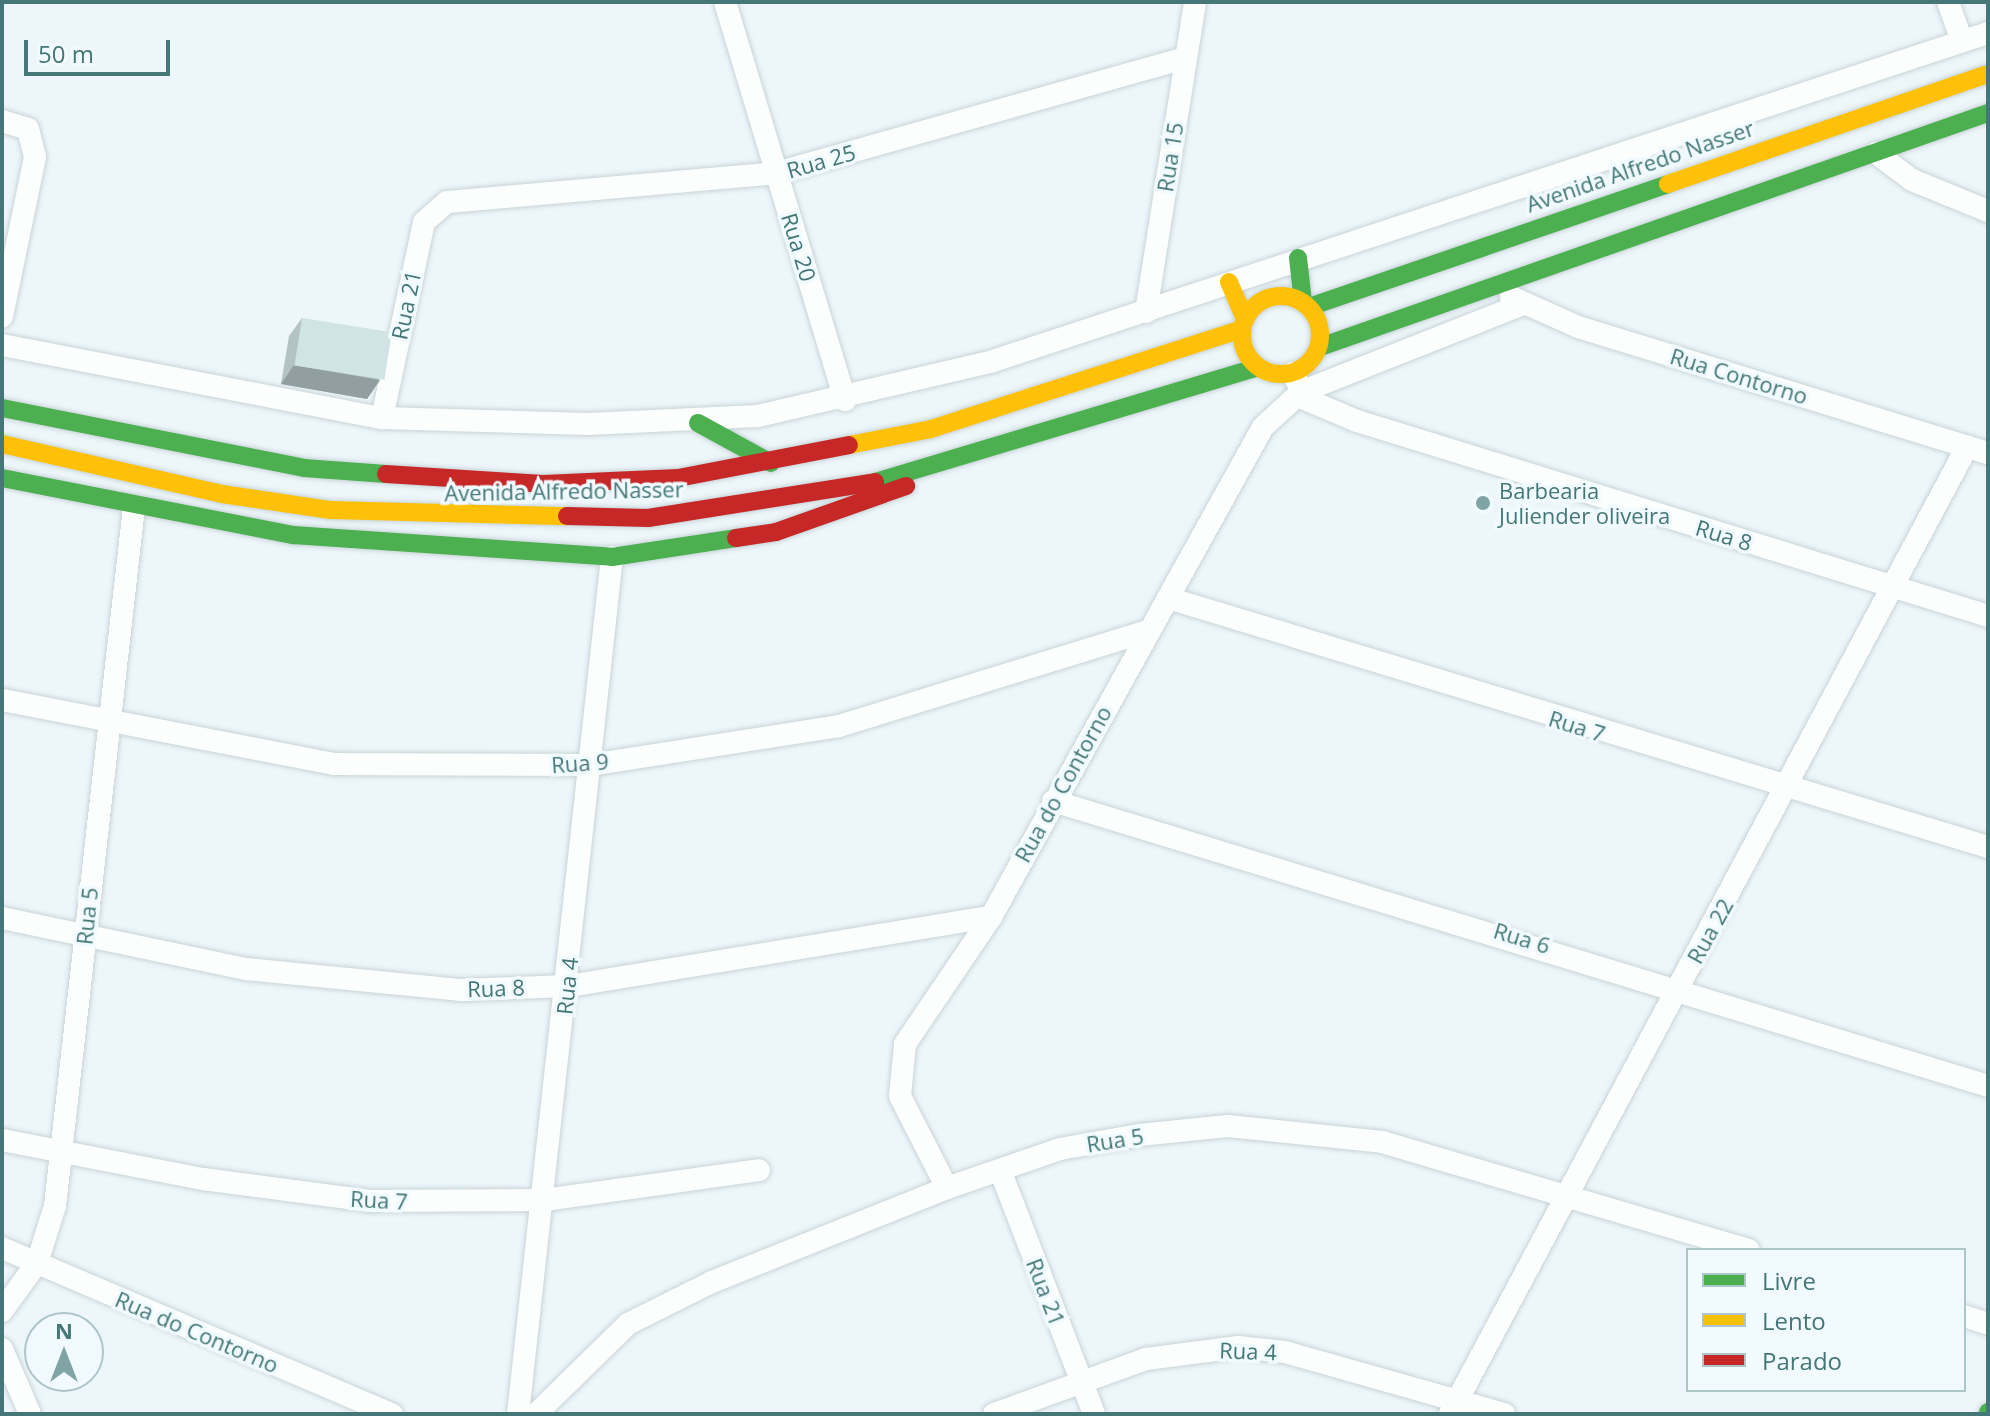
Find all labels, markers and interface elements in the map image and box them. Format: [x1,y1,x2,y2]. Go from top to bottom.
scale bar [28,24,174,74]
text: 50 m [38,37,94,70]
street label: Avenida Alfredo Nasser [1523,115,1757,217]
street label: Rua 15 [1151,120,1189,194]
street label: Rua 25 [784,139,858,183]
street label: Rua 20 [776,210,822,284]
street label: Rua 21 [386,268,426,342]
street label: Rua Contorno [1667,343,1811,409]
street label: Avenida Alfredo Nasser [444,476,684,506]
place label: Barbearia Juliender oliveira [1499,477,1670,528]
marker: Barbearia Juliender oliveira [1474,494,1492,512]
street label: Rua 8 [1693,514,1755,556]
street label: Rua do Contorno [1009,701,1117,867]
street label: Rua 7 [1546,705,1608,747]
street label: Rua 9 [550,748,610,778]
street label: Rua 5 [71,886,103,946]
street label: Rua 22 [1681,894,1739,968]
street label: Rua 6 [1491,917,1553,959]
street label: Rua 4 [551,956,583,1016]
street label: Rua 8 [467,974,525,1002]
street label: Rua 5 [1084,1122,1146,1158]
street label: Rua 7 [350,1185,408,1215]
legend [1686,1248,1966,1392]
street label: Rua 21 [1021,1255,1071,1329]
text: Livre [1762,1264,1816,1297]
street label: Rua do Contorno [111,1286,283,1378]
text: Lento [1762,1304,1826,1337]
north arrow [24,1312,104,1392]
text: N [55,1315,73,1345]
street label: Rua 4 [1219,1337,1277,1365]
text: Parado [1762,1344,1842,1377]

